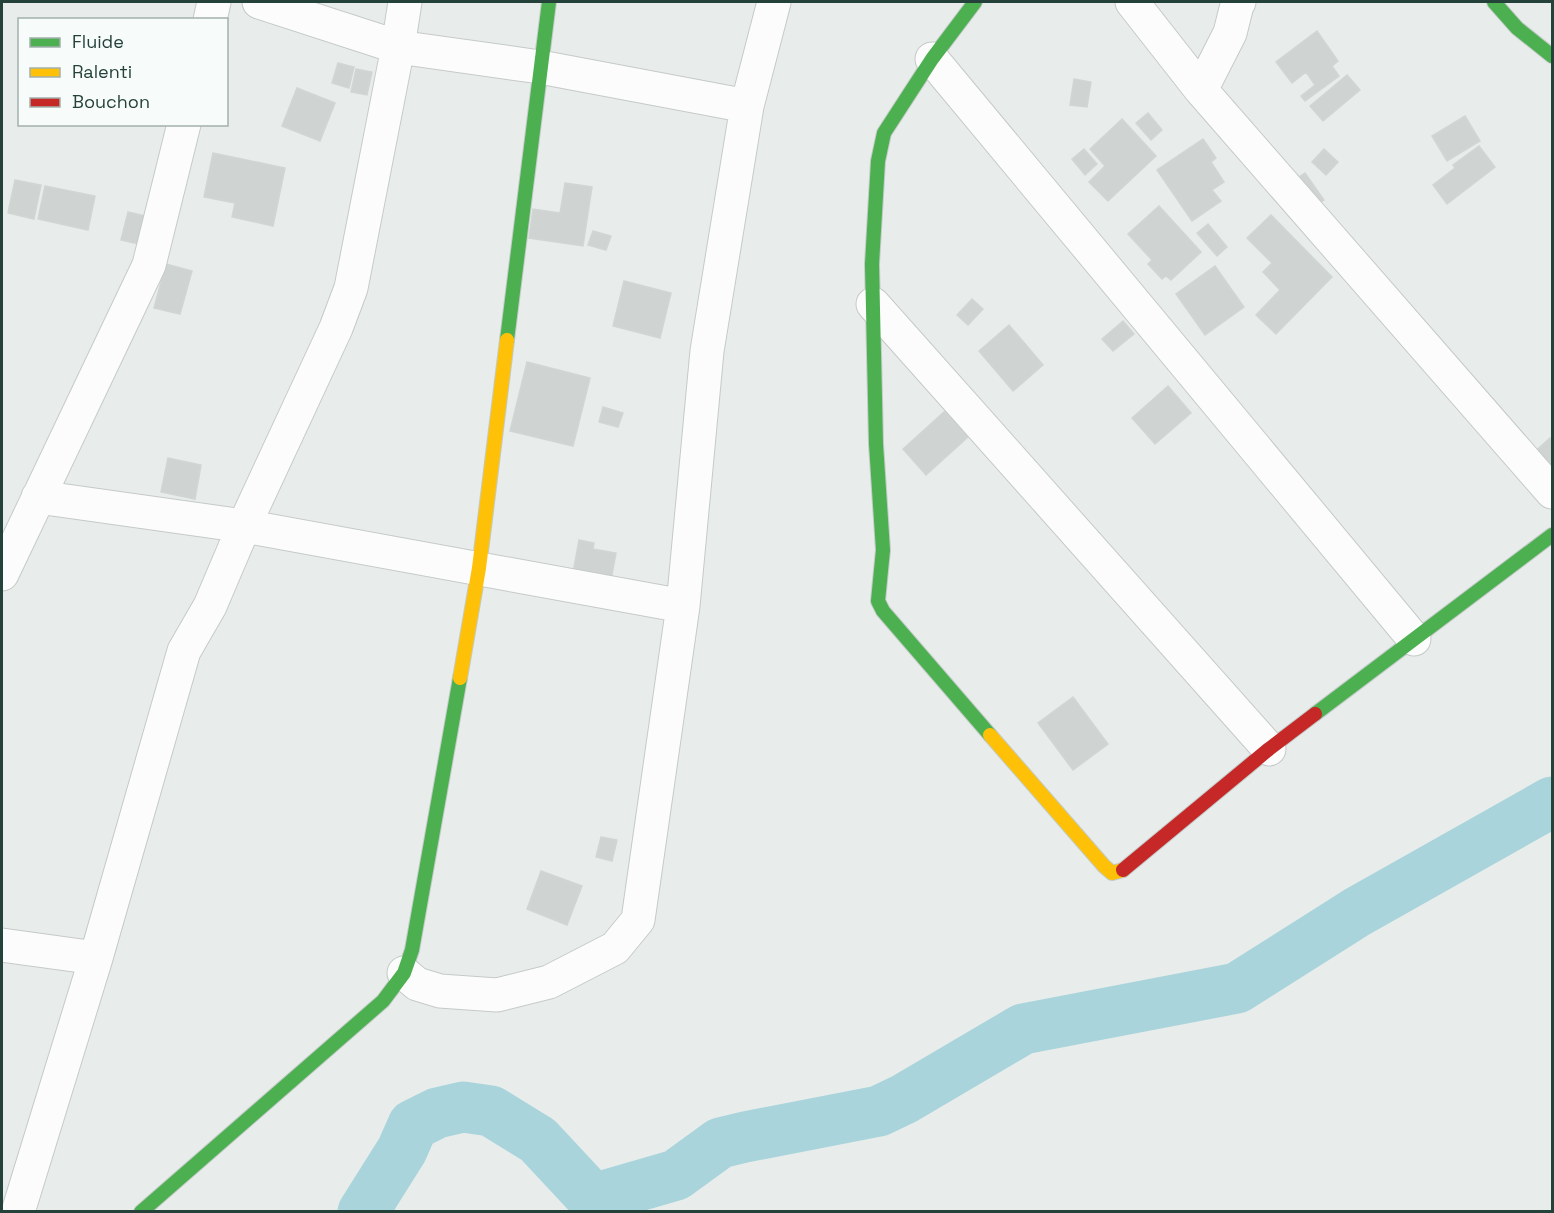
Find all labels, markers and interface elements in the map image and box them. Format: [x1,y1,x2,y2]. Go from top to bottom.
legend [18,18,228,126]
text: Fluide [72,30,124,53]
text: Ralenti [72,60,132,83]
text: Bouchon [72,90,150,113]

